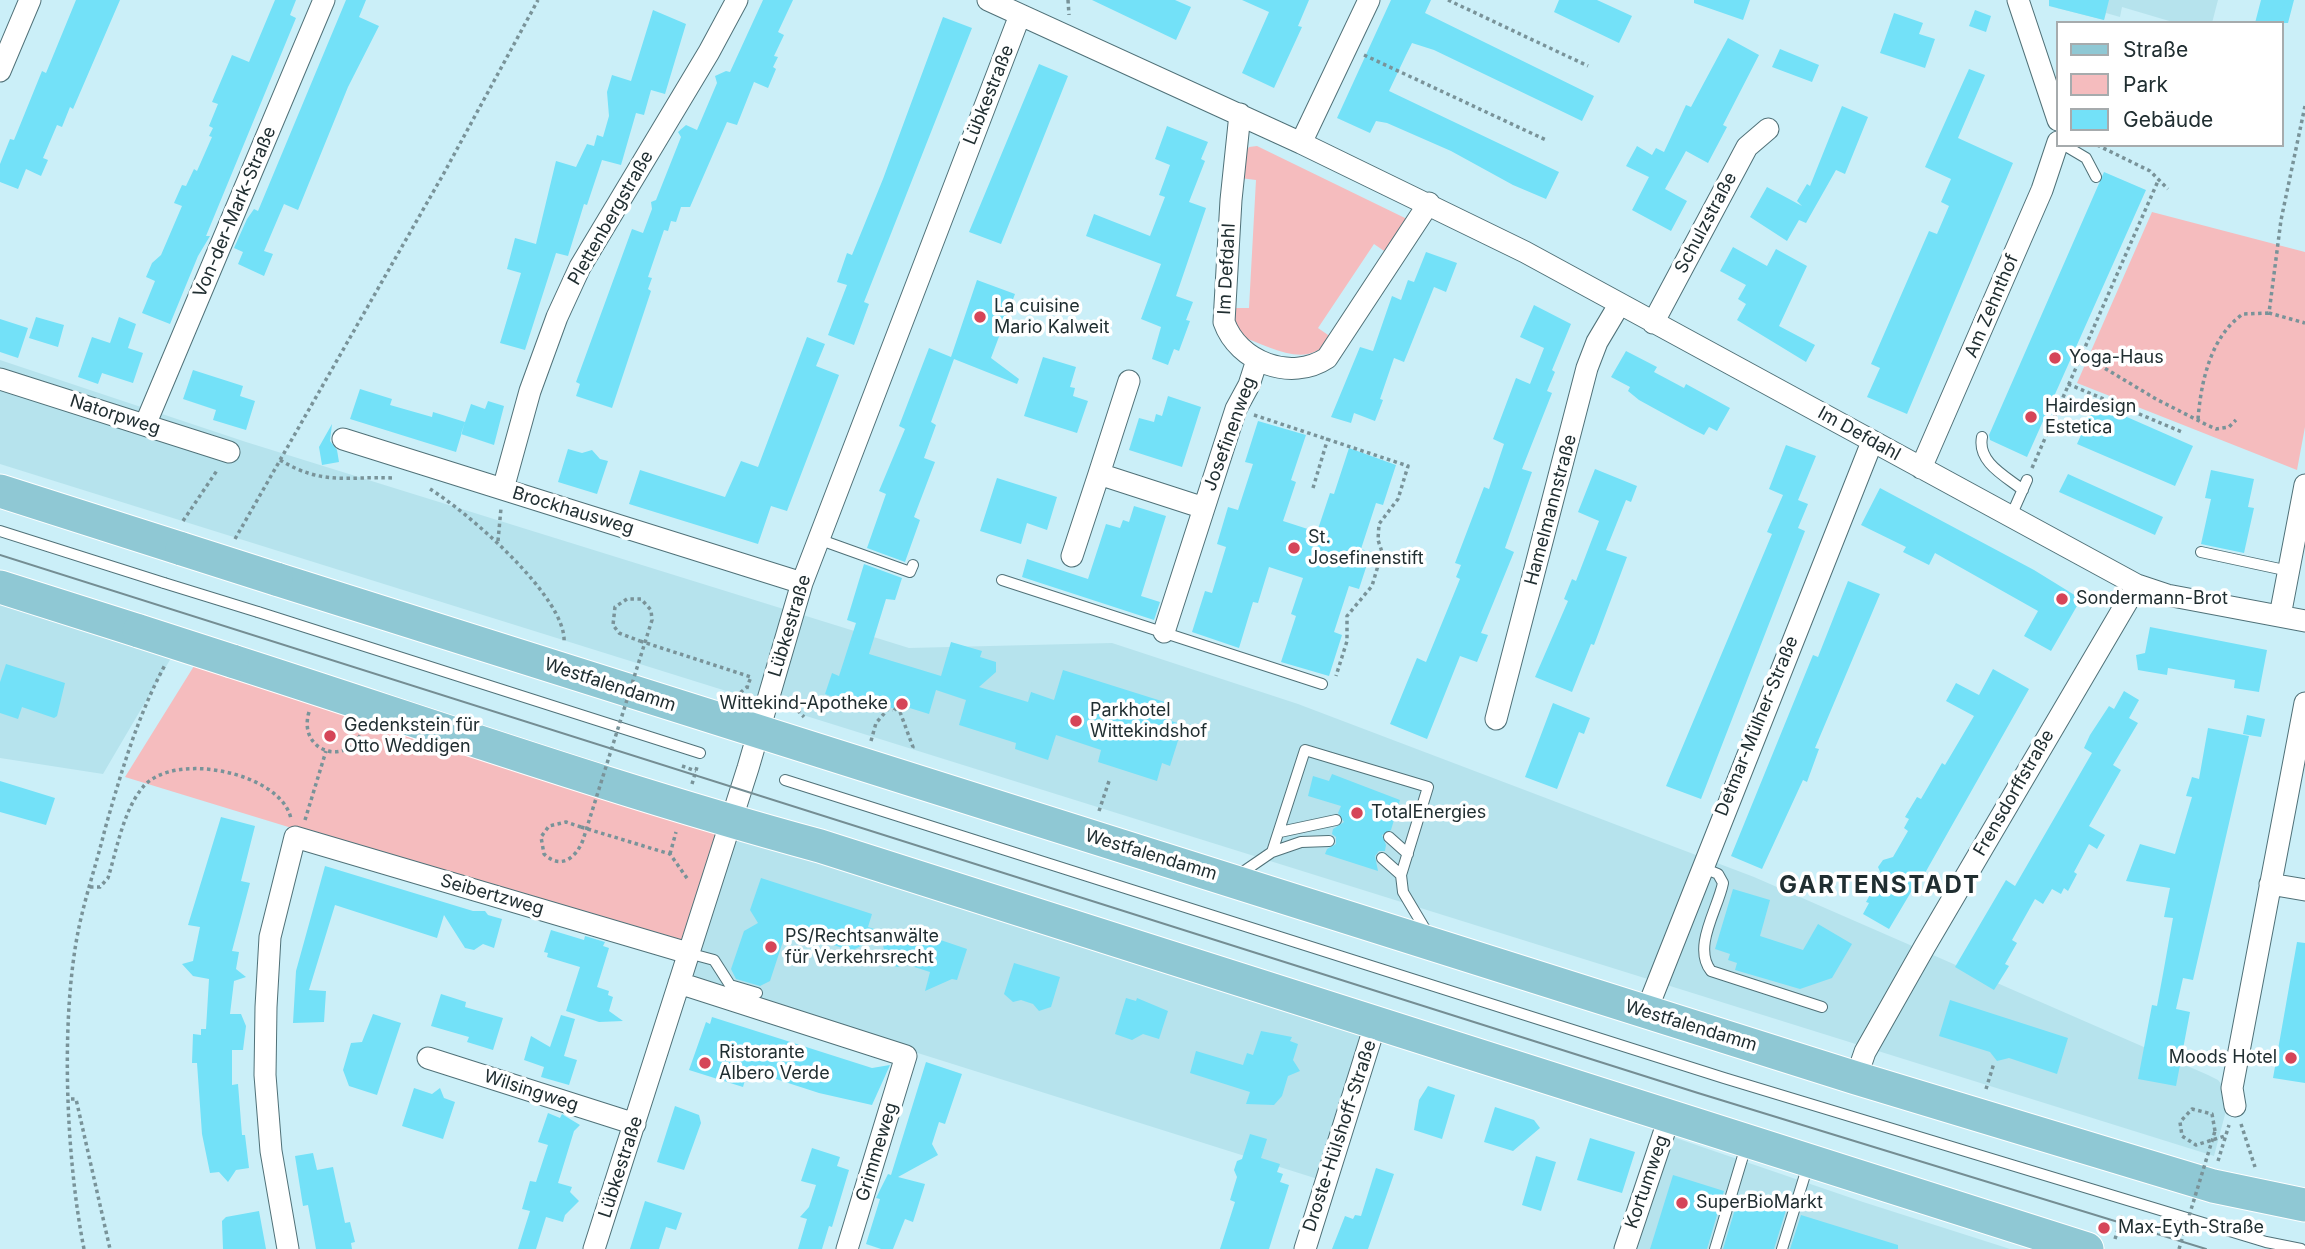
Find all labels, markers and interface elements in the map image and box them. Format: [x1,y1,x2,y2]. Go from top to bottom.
legend [2056,21,2284,147]
text: Straße [2123,37,2188,62]
street label: Lübkestraße [959,42,1019,148]
text: Park [2123,72,2168,97]
text: Gebäude [2123,107,2213,132]
street label: Von-der-Mark-Straße [189,123,281,301]
street label: Plettenbergstraße [564,147,658,289]
street label: Schulzstraße [1670,169,1742,277]
street label: Im Defdahl [1214,223,1240,315]
street label: Am Zehnthof [1961,251,2023,361]
place label: La cuisine Mario Kalweit [994,296,1109,338]
marker: La cuisine Mario Kalweit [972,309,988,325]
place label: Yoga-Haus [2069,347,2164,369]
marker: Yoga-Haus [2047,350,2063,366]
street label: Josefinenweg [1199,374,1261,494]
street label: Natorpweg [67,390,163,440]
place label: Hairdesign Estetica [2045,396,2136,438]
street label: Im Defdahl [1814,402,1904,466]
marker: Hairdesign Estetica [2023,409,2039,425]
street label: Hamelmannstraße [1520,432,1582,588]
street label: Brockhausweg [510,482,636,540]
place label: St. Josefinenstift [1308,527,1424,570]
marker: St. Josefinenstift [1286,540,1302,556]
street label: Lübkestraße [764,572,816,680]
place label: Sondermann-Brot [2076,588,2228,610]
marker: Sondermann-Brot [2054,591,2070,607]
street label: Detmar-Mülher-Straße [1711,633,1803,819]
street label: Westfalendamm [542,654,678,716]
place label: Wittekind-Apotheke [719,693,888,715]
marker: Wittekind-Apotheke [894,696,910,712]
place label: Parkhotel Wittekindshof [1090,700,1207,742]
marker: Parkhotel Wittekindshof [1068,713,1084,729]
place label: Gedenkstein für Otto Weddigen [344,715,480,758]
street label: Frensdorffstraße [1969,726,2059,860]
marker: Gedenkstein für Otto Weddigen [322,728,338,744]
place label: TotalEnergies [1371,802,1486,824]
marker: TotalEnergies [1349,805,1365,821]
street label: Westfalendamm [1082,825,1220,885]
street label: Seibertzweg [438,870,546,920]
district label: GARTENSTADT [1780,872,1980,900]
place label: PS/Rechtsanwälte für Verkehrsrecht [785,926,939,968]
marker: PS/Rechtsanwälte für Verkehrsrecht [763,939,779,955]
street label: Westfalendamm [1622,996,1760,1056]
street label: Droste-Hülshoff-Straße [1299,1038,1381,1234]
place label: Ristorante Albero Verde [719,1042,830,1084]
place label: Moods Hotel [2169,1047,2277,1069]
marker: Moods Hotel [2283,1050,2299,1066]
marker: Ristorante Albero Verde [697,1055,713,1071]
street label: Wilsingweg [481,1066,581,1116]
street label: Grimmeweg [852,1100,902,1204]
street label: Lübkestraße [594,1113,648,1221]
street label: Kortumweg [1621,1132,1673,1232]
place label: SuperBioMarkt [1696,1192,1823,1214]
marker: SuperBioMarkt [1674,1195,1690,1211]
place label: Max-Eyth-Straße [2118,1217,2264,1239]
marker: Max-Eyth-Straße [2096,1220,2112,1236]

